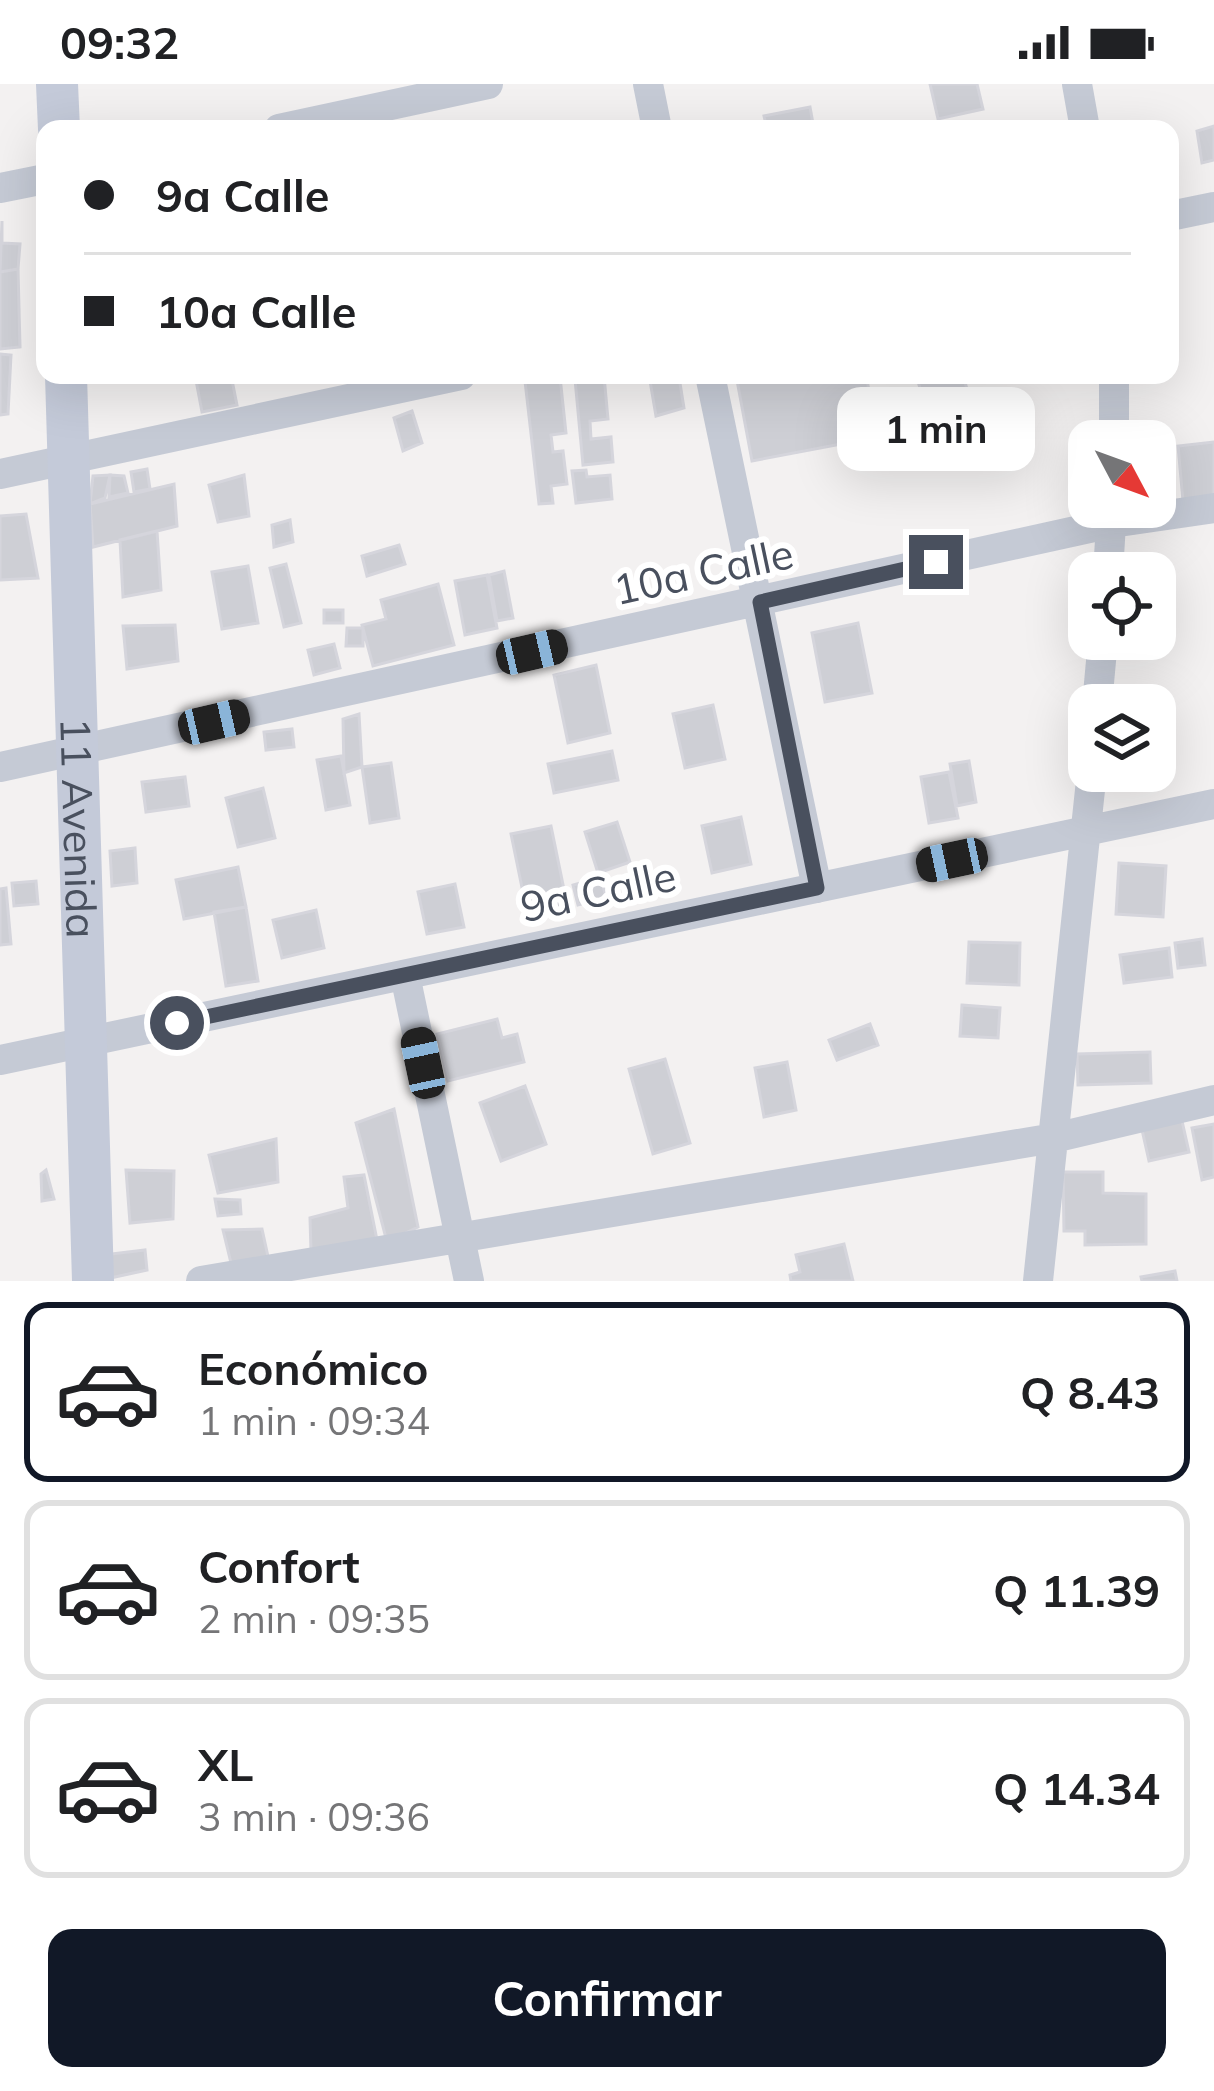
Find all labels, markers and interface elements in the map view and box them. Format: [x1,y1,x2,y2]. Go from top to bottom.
text: 09:32 [60,14,179,70]
text: 9a Calle [156,167,329,223]
text: 10a Calle [156,283,356,339]
callout: 1 min [837,388,1035,472]
text: 1 min [885,404,987,453]
north arrow [1068,420,1176,528]
map controls [1068,420,1176,792]
street label: 10a Calle [608,526,798,616]
route end [909,535,963,589]
button: locate [1068,552,1176,660]
car [493,626,571,678]
button: layers [1068,684,1176,792]
car [175,696,253,748]
street label: 11 Avenida [50,717,109,939]
car [913,835,991,885]
street label: 9a Calle [515,849,681,933]
route start [150,996,204,1050]
car [398,1024,448,1102]
icon: car [54,1338,162,1446]
text: Económico [198,1340,428,1396]
text: Q 8.43 [1020,1364,1160,1420]
text: 1 min · 09:34 [198,1396,430,1445]
icon: car [54,1536,162,1644]
text: Confort [198,1538,360,1594]
text: Q 11.39 [993,1562,1160,1618]
text: 2 min · 09:35 [198,1594,430,1643]
icon: car [54,1734,162,1842]
text: XL [198,1736,253,1792]
text: Q 14.34 [993,1760,1160,1816]
text: 3 min · 09:36 [198,1792,430,1841]
button: Confirmar [48,1929,1166,2067]

